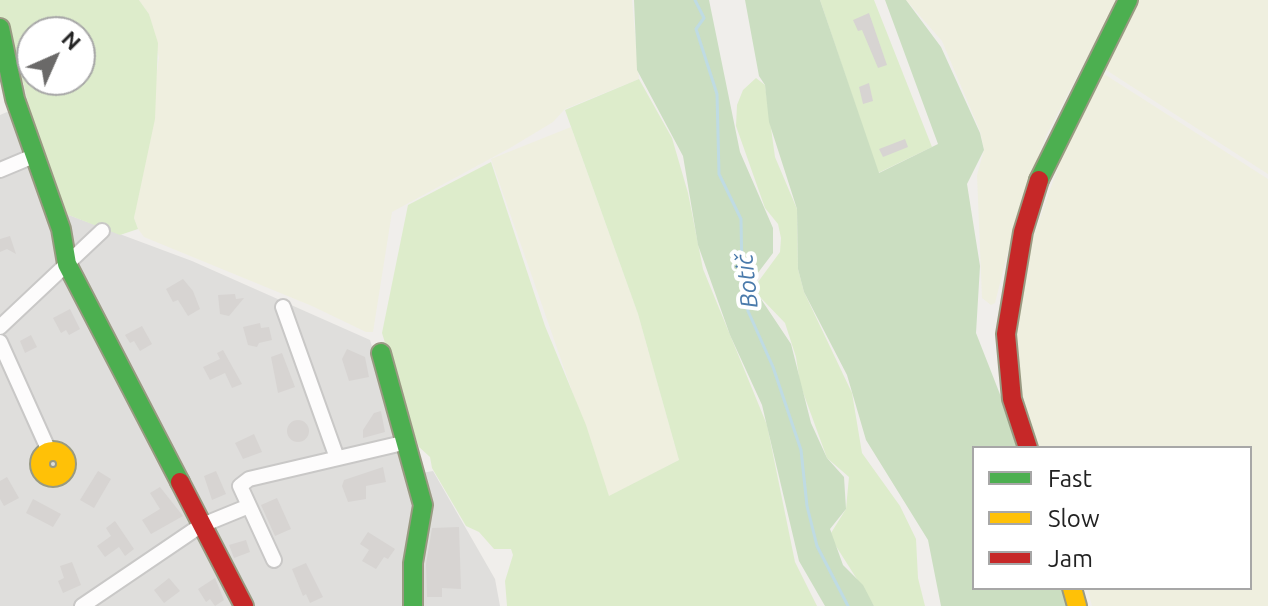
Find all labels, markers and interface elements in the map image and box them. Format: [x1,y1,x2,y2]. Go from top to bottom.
north arrow [16,16,96,96]
text: N [57,25,87,55]
water label: Botič [730,252,764,310]
legend [972,446,1252,590]
text: Fast [1048,465,1092,492]
text: Slow [1048,505,1100,532]
text: Jam [1048,545,1093,572]

